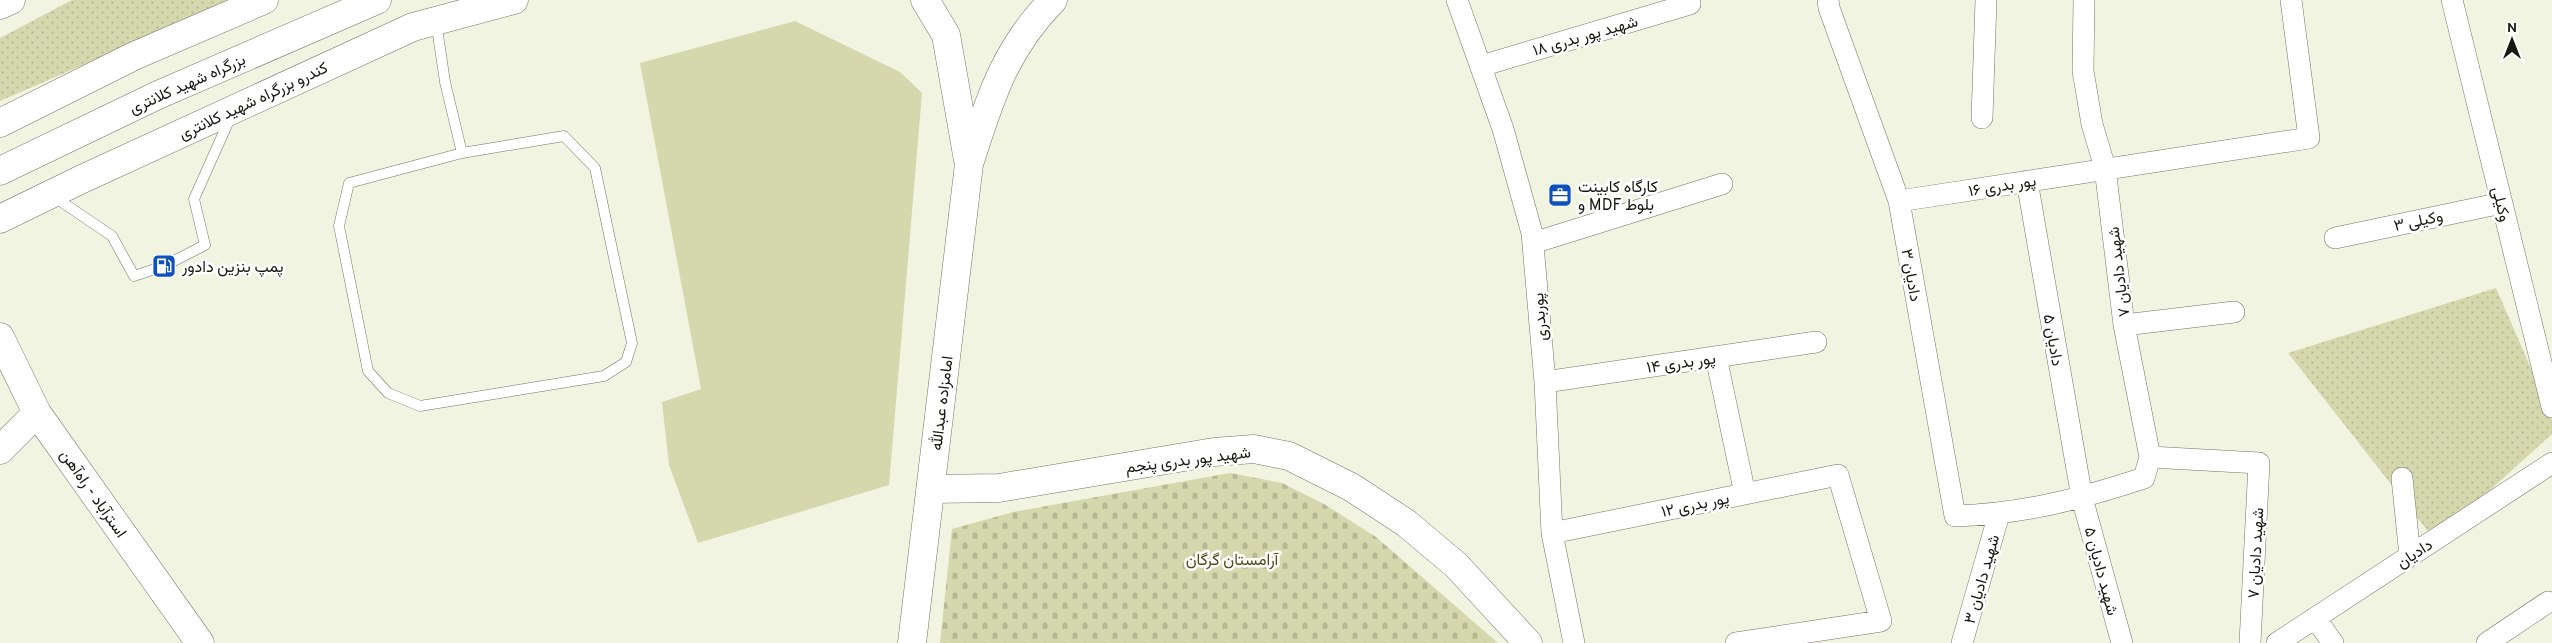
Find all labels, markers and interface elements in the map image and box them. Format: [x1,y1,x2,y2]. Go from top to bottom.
street label: شهید پور بدری ۱۸ [1531,12,1641,62]
north arrow [2487,15,2537,65]
text: N [2507,20,2517,37]
street label: بزرگراه شهید کلانتری [127,50,249,119]
street label: کندرو بزرگراه شهید کلانتری [176,59,332,145]
street label: پور بدری ۱۶ [1967,172,2038,202]
place label: کارگاه کابینت و MDF بلوط [1578,178,1658,216]
office icon: کارگاه کابینت و MDF بلوط [1547,182,1573,208]
street label: وکیلی [2486,185,2514,224]
street label: وکیلی ۳ [2392,207,2445,237]
street label: شهید دادیان ۷ [2105,225,2135,318]
street label: دادیان ۳ [1896,247,1925,303]
fuel station icon: پمپ بنزین دادور [151,253,177,279]
place label: پمپ بنزین دادور [181,258,284,278]
street label: پوربدری [1529,292,1553,342]
street label: دادیان ۵ [2038,313,2066,368]
street label: پور بدری ۱۴ [1645,349,1717,379]
street label: امامزاده عبدالله [926,355,959,452]
street label: شهید پور بدری پنجم [1124,443,1252,479]
street label: استرآباد - راه‌آهن [55,446,130,542]
street label: پور بدری ۱۲ [1660,489,1731,523]
street label: ۷ شهید دادیان [2245,507,2269,599]
street label: ۵ شهید دادیان [2079,525,2121,618]
street label: ۳ شهید دادیان [1961,533,2005,627]
street label: دادیان [2393,536,2437,574]
park label: آرامستان گرگان [1186,551,1280,571]

